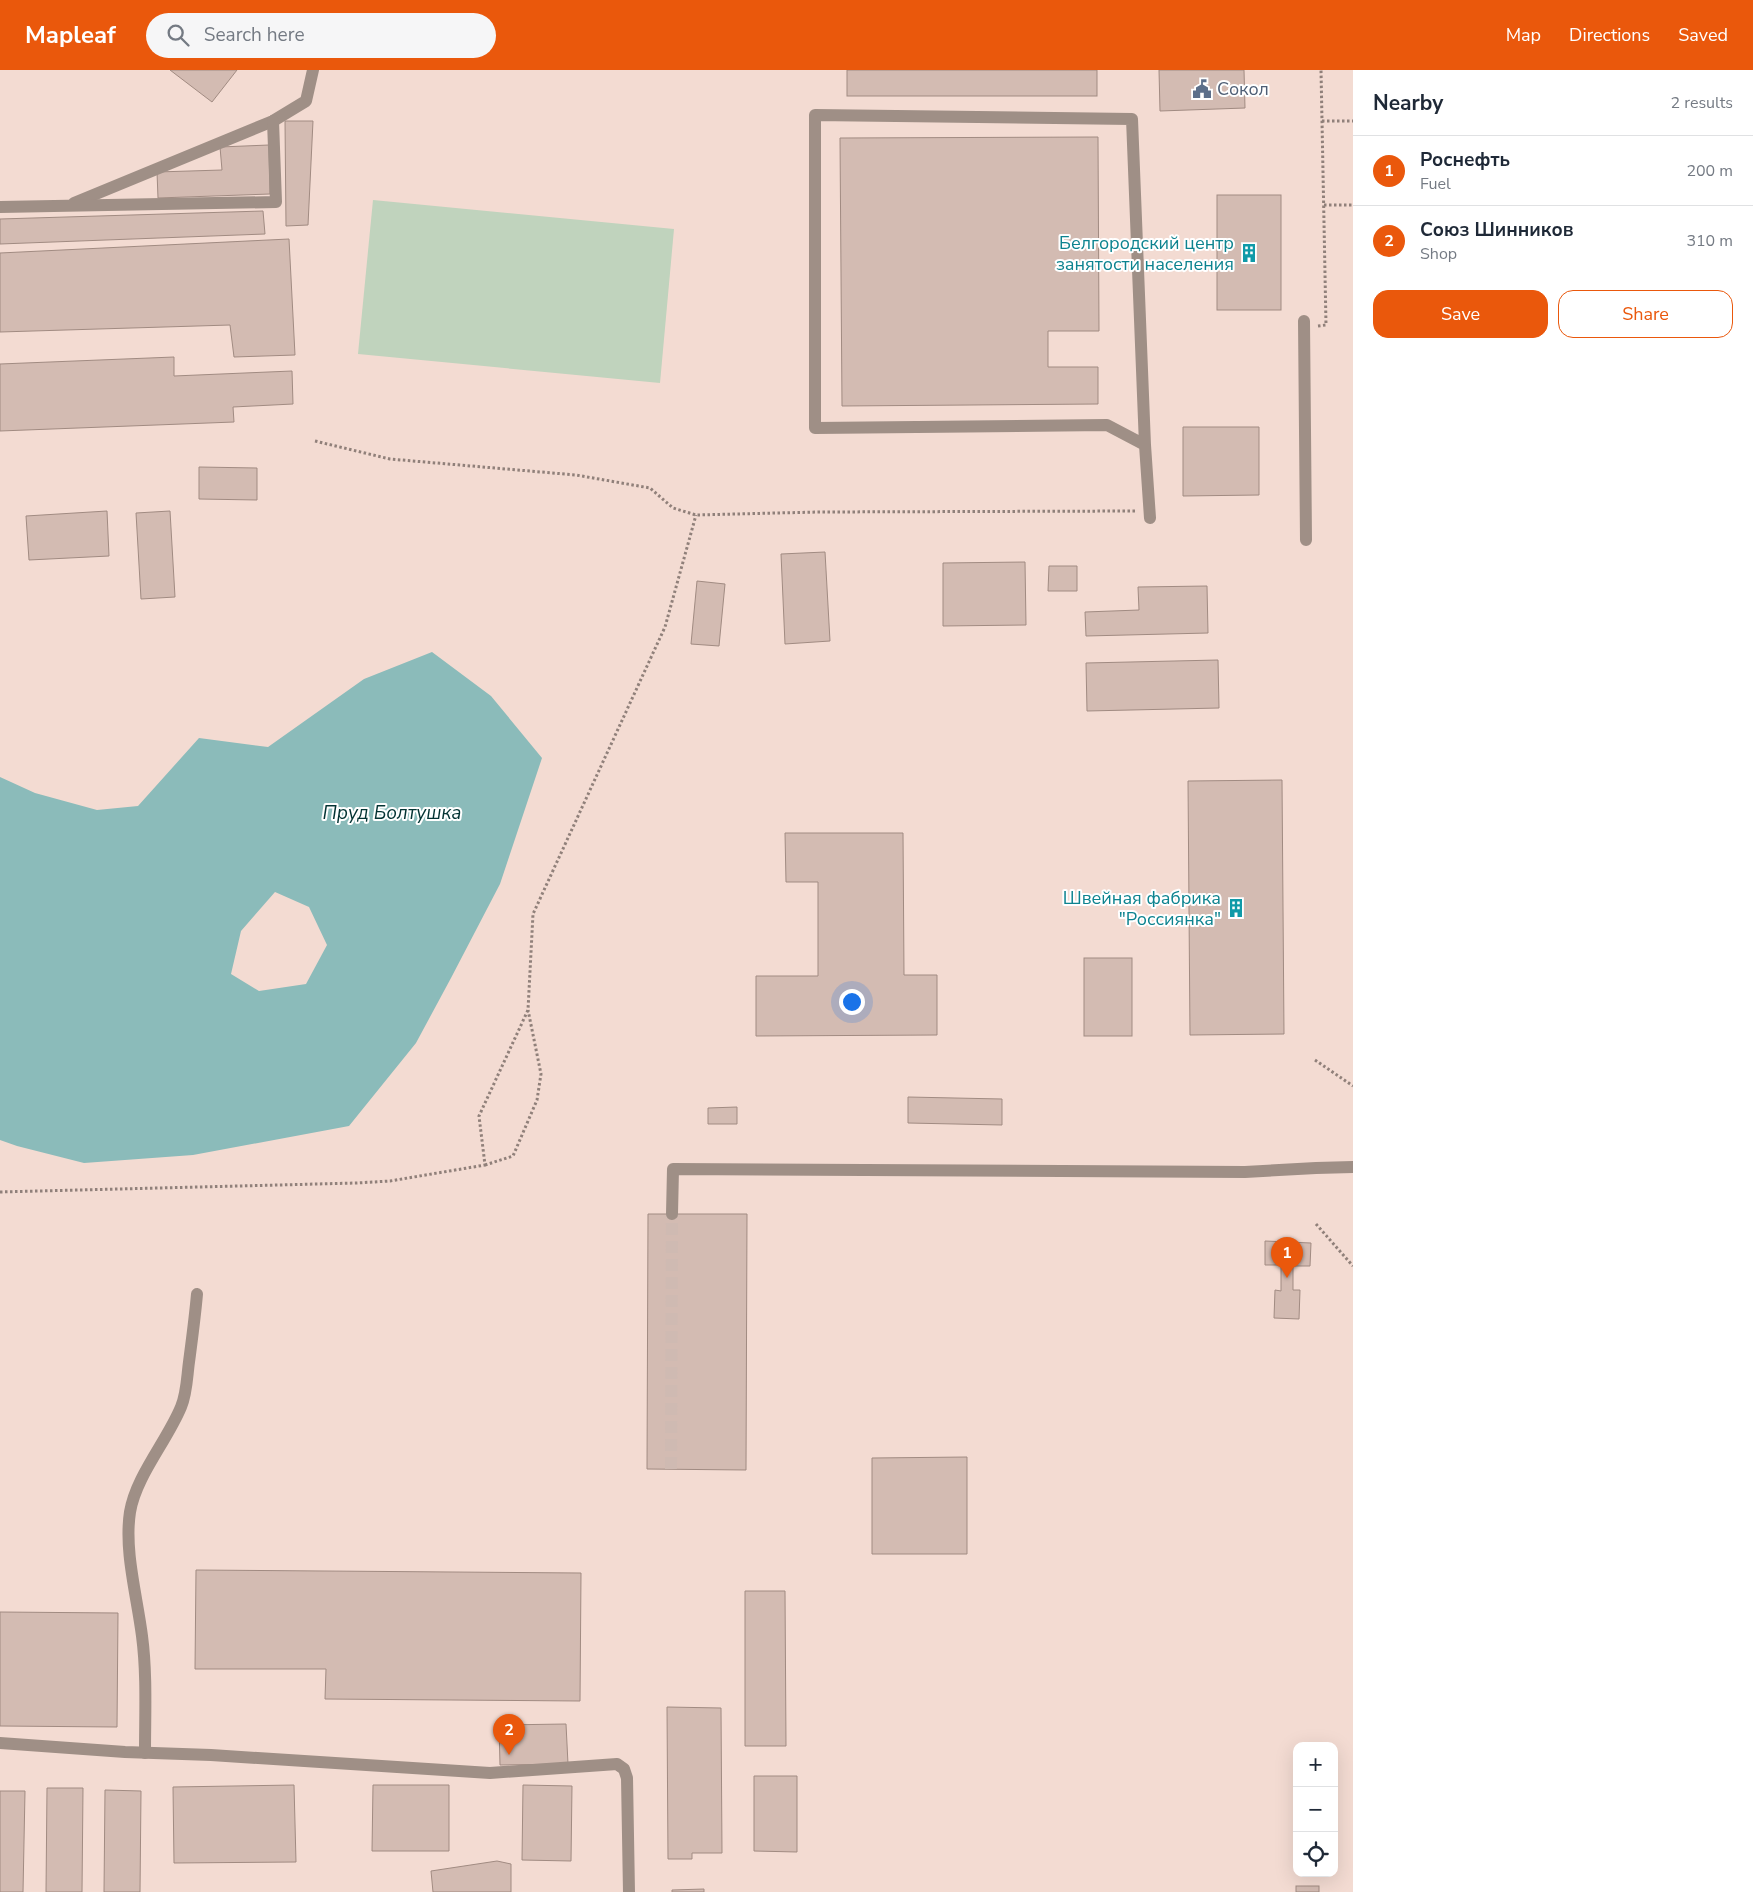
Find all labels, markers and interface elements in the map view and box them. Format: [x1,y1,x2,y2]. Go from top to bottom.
search box [146,13,496,58]
text: Mapleaf [25,19,116,51]
icon: search [164,21,192,49]
text: Search here [204,22,305,48]
text: Map [1506,23,1541,47]
text: Directions [1569,23,1650,47]
text: Saved [1678,23,1728,47]
place label: Сокол [1217,77,1269,101]
public building icon: Сокол [1191,78,1213,100]
text: Nearby [1373,89,1443,117]
text: 2 results [1671,92,1733,114]
text: Роснефть [1420,147,1510,173]
text: 1 [1384,160,1394,182]
text: 200 m [1686,160,1733,182]
text: Fuel [1420,173,1451,195]
text: Союз Шинников [1420,217,1573,243]
text: 2 [1384,230,1394,252]
text: 310 m [1686,230,1733,252]
place label: Белгородский центр занятости населения [1056,231,1234,276]
building icon: Белгородский центр занятости населения [1238,242,1260,264]
text: Shop [1420,243,1457,265]
button: Save [1373,290,1548,338]
button: Share [1558,290,1733,338]
water label: Пруд Болтушка [322,800,462,826]
place label: Швейная фабрика "Россиянка" [1063,886,1221,931]
building icon: Швейная фабрика "Россиянка" [1225,897,1247,919]
your location [839,989,865,1015]
pin: 1 [1271,1237,1303,1278]
pin: 2 [493,1714,525,1755]
map controls [1293,1742,1338,1877]
button: + [1293,1742,1338,1787]
button: − [1293,1787,1338,1832]
button: locate [1293,1832,1338,1877]

